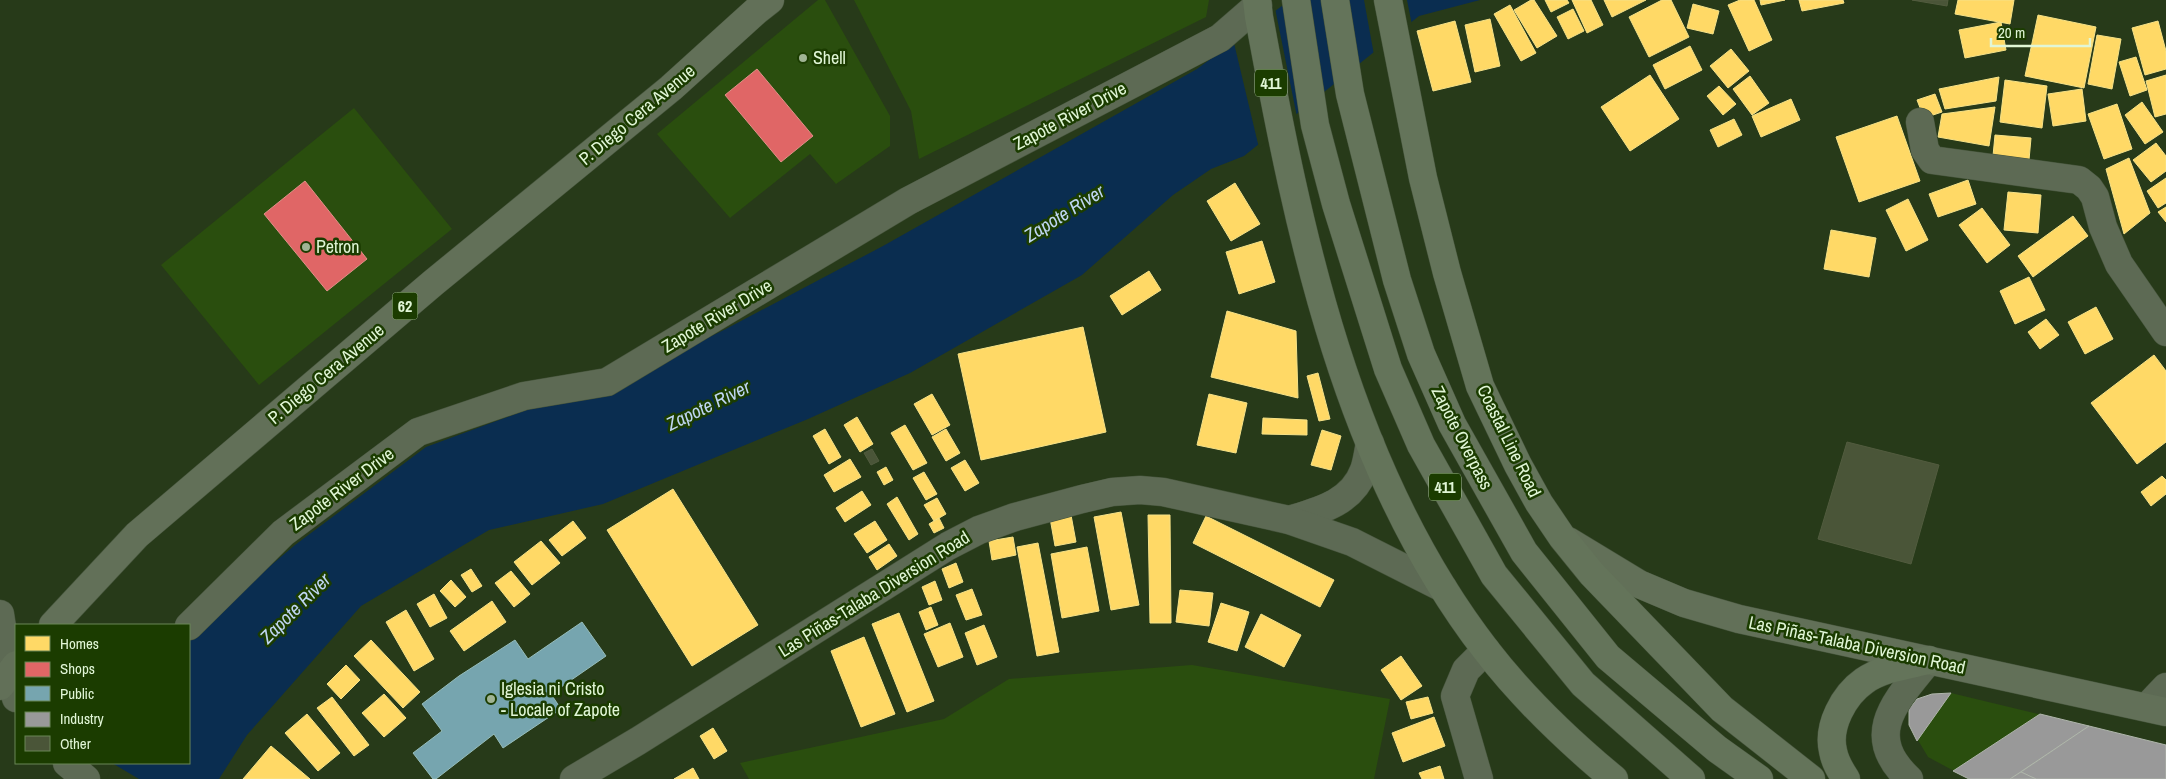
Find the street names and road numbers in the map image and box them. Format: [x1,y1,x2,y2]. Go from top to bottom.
street label: P. Diego Cera Avenue [573,59,700,171]
road number: 411 [1255,70,1287,96]
street label: Zapote River Drive [1009,75,1131,156]
street label: Zapote River Drive [657,273,777,358]
road number: 62 [392,292,418,320]
street label: P. Diego Cera Avenue [262,318,389,430]
street label: Coastal Line Road [1471,380,1547,501]
street label: Zapote Overpass [1426,382,1499,494]
street label: Zapote River Drive [284,441,399,536]
road number: 411 [1429,474,1461,501]
street label: Las Piñas-Talaba Diversion Road [773,524,974,663]
street label: Las Piñas-Talaba Diversion Road [1746,609,1968,680]

